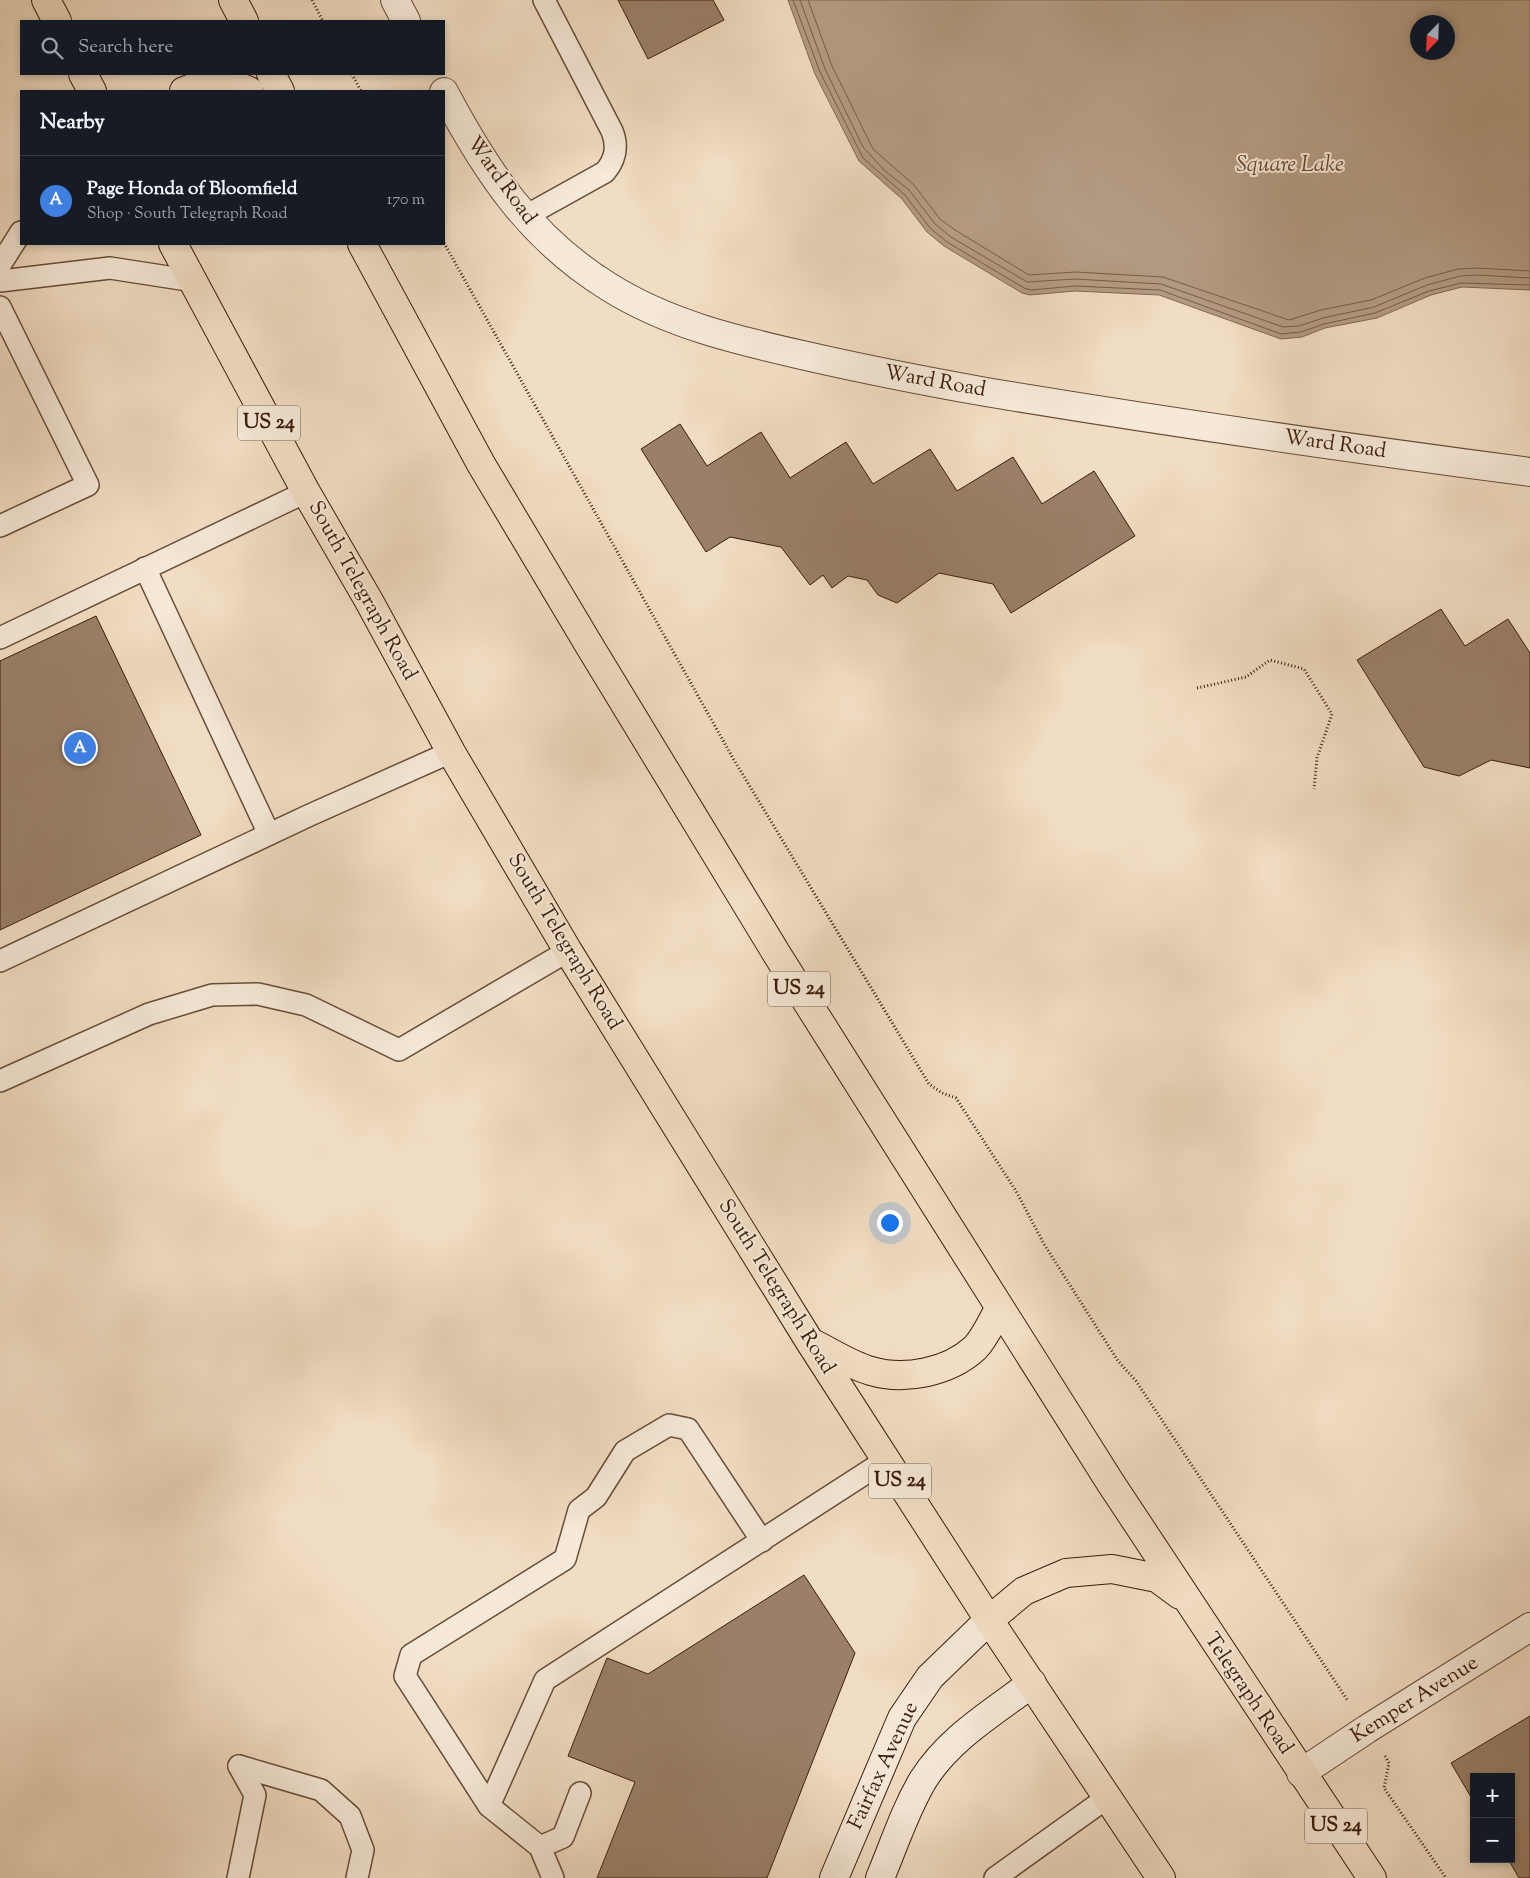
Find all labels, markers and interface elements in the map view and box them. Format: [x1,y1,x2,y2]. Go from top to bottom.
north arrow [1410,15,1455,60]
search box [20,20,445,75]
icon: search [38,34,66,62]
text: Search here [78,34,173,61]
text: Nearby [40,108,105,138]
street label: Ward Road [459,131,543,232]
water label: Square Lake [1236,150,1344,182]
text: Page Honda of Bloomfield [87,176,297,203]
text: A [50,189,63,212]
text: 170 m [387,189,425,212]
text: Shop · South Telegraph Road [87,203,287,226]
street label: Ward Road [882,358,988,406]
road number: US 24 [238,406,300,440]
street label: Ward Road [1282,423,1388,467]
street label: South Telegraph Road [300,496,424,686]
pin: A [64,729,96,767]
street label: South Telegraph Road [499,848,629,1036]
road number: US 24 [768,972,830,1006]
street label: South Telegraph Road [710,1194,842,1380]
your location [877,1210,903,1236]
road number: US 24 [869,1464,931,1498]
street label: Telegraph Road [1196,1627,1300,1761]
street label: Kemper Avenue [1345,1649,1485,1751]
street label: Fairfax Avenue [841,1697,927,1835]
map controls [1470,1773,1515,1863]
button: + [1470,1773,1515,1818]
road number: US 24 [1305,1808,1367,1844]
button: − [1470,1818,1515,1863]

